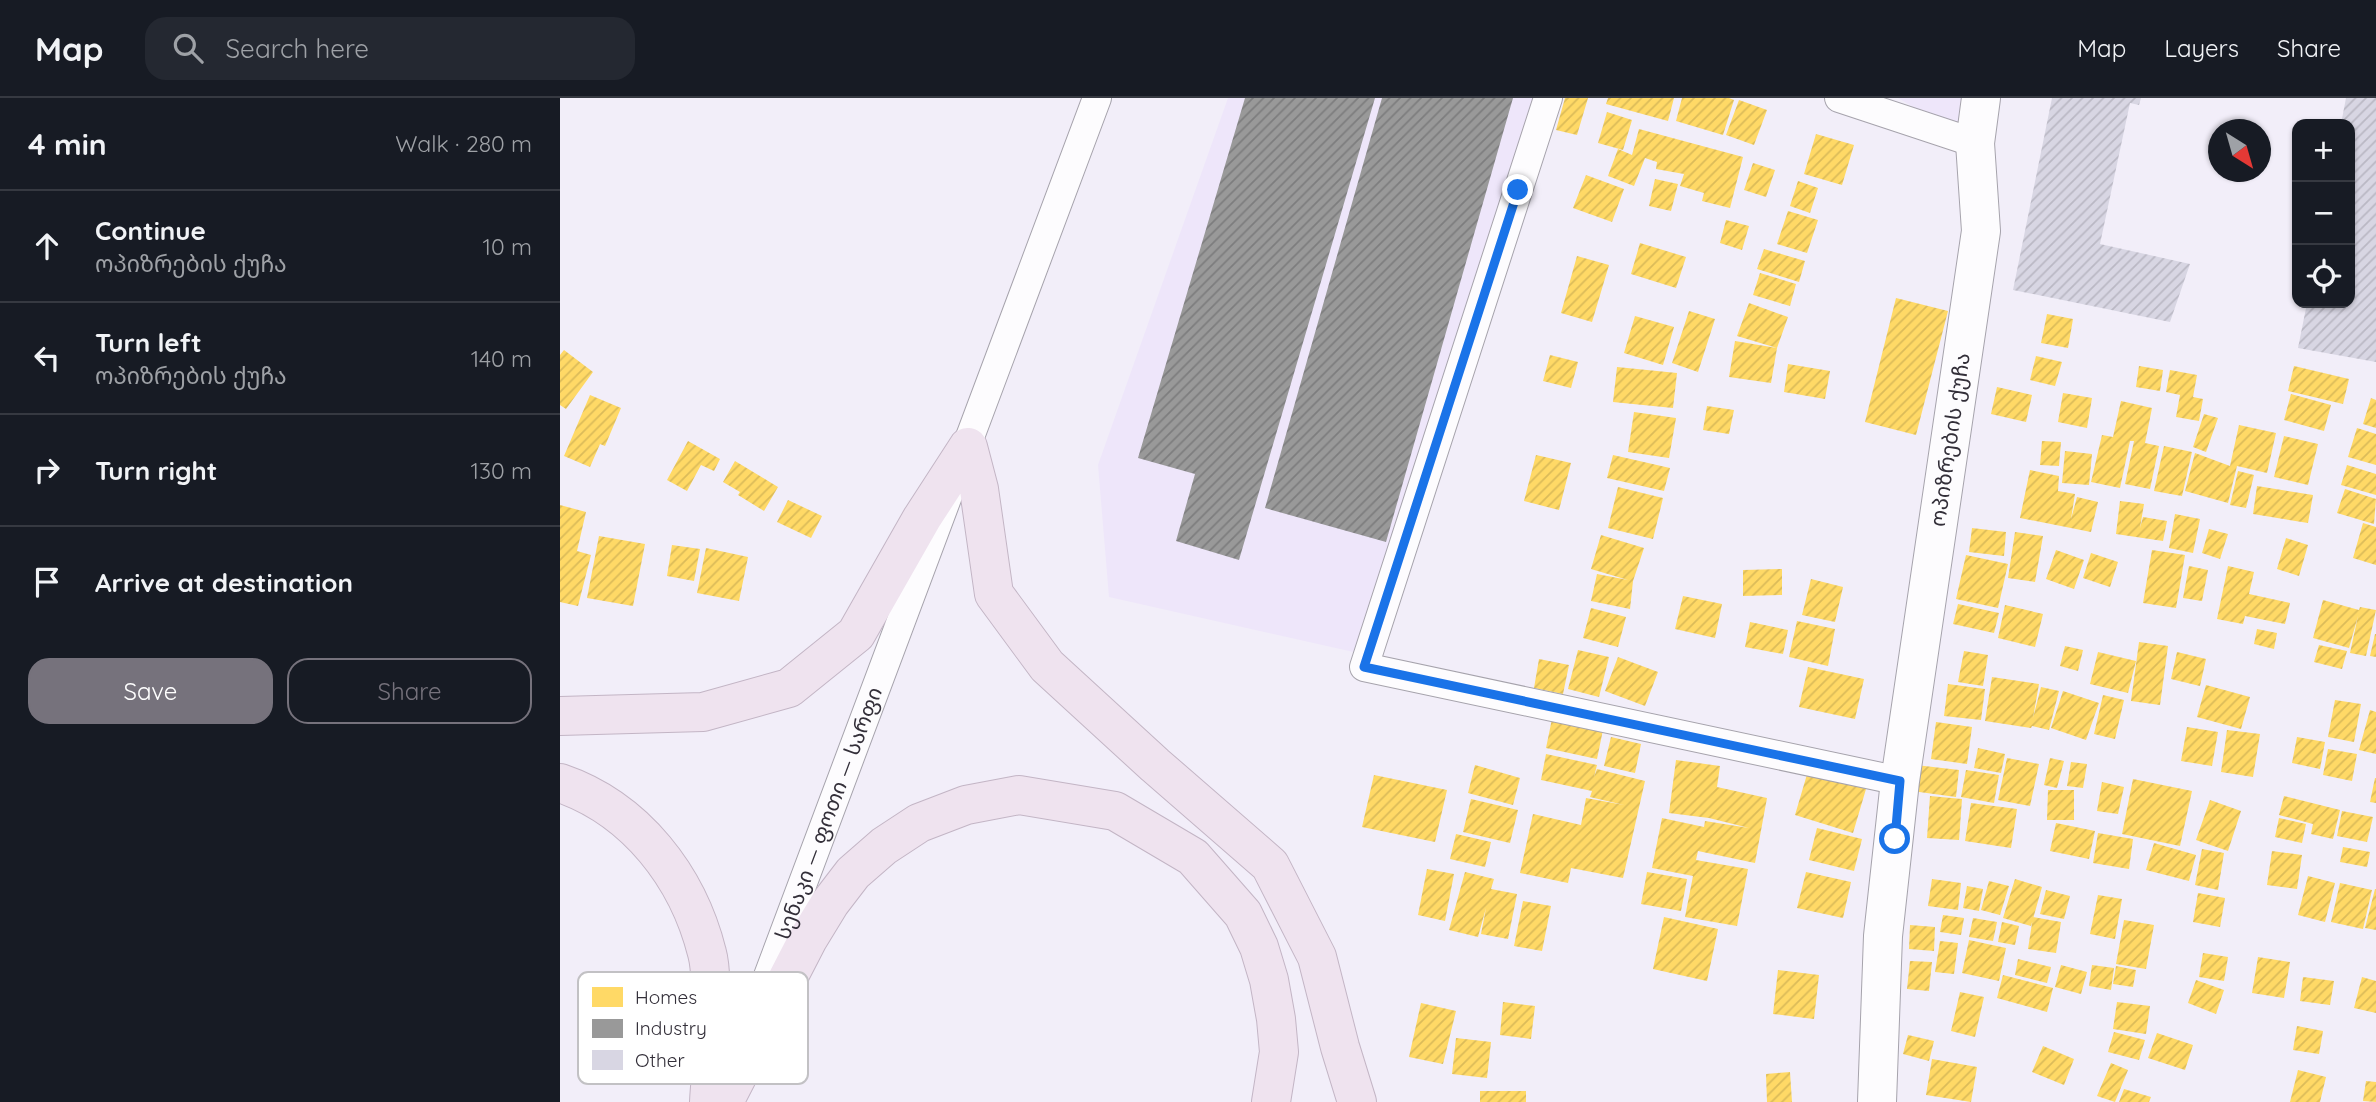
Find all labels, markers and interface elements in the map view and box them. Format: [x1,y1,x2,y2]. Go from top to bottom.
search box [145,17,635,80]
text: Map [35,28,103,69]
icon: search [169,29,207,67]
text: Search here [225,32,369,65]
text: Map [2077,33,2126,63]
text: Layers [2164,33,2239,63]
text: Share [2277,33,2341,63]
north arrow [2208,119,2271,182]
map controls [2292,119,2355,308]
button: + [2292,119,2355,182]
text: 4 min [28,125,107,163]
text: Walk · 280 m [395,129,532,158]
route end [1502,174,1533,205]
button: − [2292,182,2355,245]
text: Continue [95,214,206,247]
icon: ahead [28,227,66,265]
text: 10 m [483,232,532,261]
button: locate [2292,245,2355,308]
text: ოპიზრების ქუჩა [95,249,287,278]
text: Turn left [95,326,202,359]
icon: left [28,339,66,377]
text: 140 m [471,344,532,373]
street label: ოპიზრების ქუჩა [1924,351,1975,528]
text: ოპიზრების ქუჩა [95,361,287,390]
icon: right [28,451,66,489]
text: Turn right [95,454,217,487]
text: 130 m [470,456,532,485]
icon: arrive [28,563,66,601]
text: Arrive at destination [95,566,353,599]
button: Save [28,658,273,724]
button: Share [287,658,532,724]
street label: სენაკი — ფოთი — სარფი [769,683,887,943]
route start [1879,823,1910,854]
legend [578,972,808,1084]
text: Homes [635,985,697,1009]
text: Industry [635,1016,707,1040]
text: Other [635,1048,686,1072]

